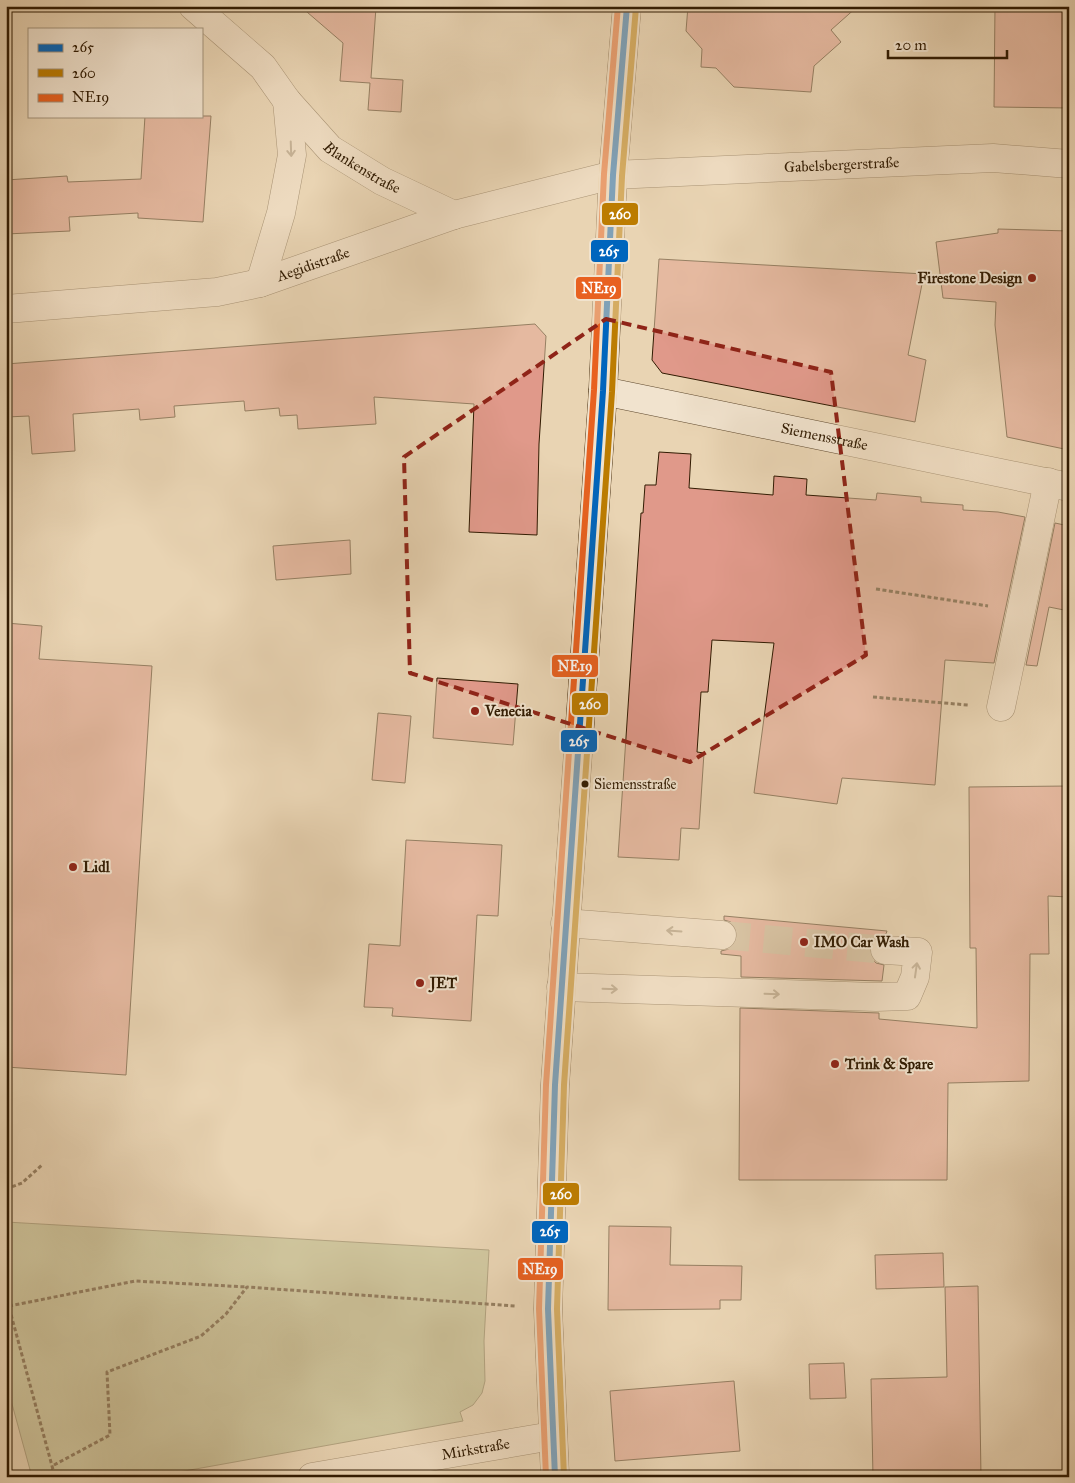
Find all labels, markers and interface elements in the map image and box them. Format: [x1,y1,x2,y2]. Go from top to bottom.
legend [28,28,202,118]
scale bar [888,28,1006,60]
text: 20 m [895,36,927,54]
text: 265 [72,38,94,56]
text: 260 [72,64,96,82]
text: NE19 [72,88,109,106]
street label: Blankenstraße [319,138,403,197]
one-way arrow [286,141,295,157]
street label: Gabelsbergerstraße [784,153,900,176]
line badge: 260 [601,202,639,226]
text: 260 [609,206,631,223]
line badge: 265 [590,239,629,263]
street label: Aegidistraße [274,243,352,286]
text: 265 [599,243,620,260]
place label: Firestone Design [917,269,1023,288]
marker: Firestone Design [1026,272,1038,284]
line badge: NE19 [575,276,622,300]
text: NE19 [582,280,616,298]
street label: Siemensstraße [779,419,869,454]
line badge: NE19 [551,654,599,678]
text: NE19 [558,658,592,676]
line badge: 260 [571,692,609,716]
text: 260 [579,696,601,713]
place label: Venecia [484,702,532,720]
marker: Venecia [469,705,481,717]
line badge: 265 [560,729,598,753]
text: 265 [569,733,590,750]
place label: Siemensstraße [594,776,676,793]
marker: Siemensstraße [580,779,590,789]
place label: Lidl [83,858,111,876]
marker: Lidl [67,861,79,873]
one-way arrow [666,927,682,936]
place label: IMO Car Wash [814,933,910,951]
marker: IMO Car Wash [798,936,810,948]
one-way arrow [911,962,921,978]
place label: JET [428,974,458,993]
marker: JET [414,977,426,989]
one-way arrow [602,984,618,994]
one-way arrow [764,989,780,999]
place label: Trink & Spare [844,1055,934,1074]
marker: Trink & Spare [829,1058,841,1070]
line badge: 260 [542,1182,580,1206]
text: 260 [550,1186,572,1203]
line badge: 265 [531,1220,569,1244]
text: 265 [540,1223,561,1240]
line badge: NE19 [517,1257,564,1281]
text: NE19 [523,1261,557,1279]
street label: Mirkstraße [440,1434,511,1464]

